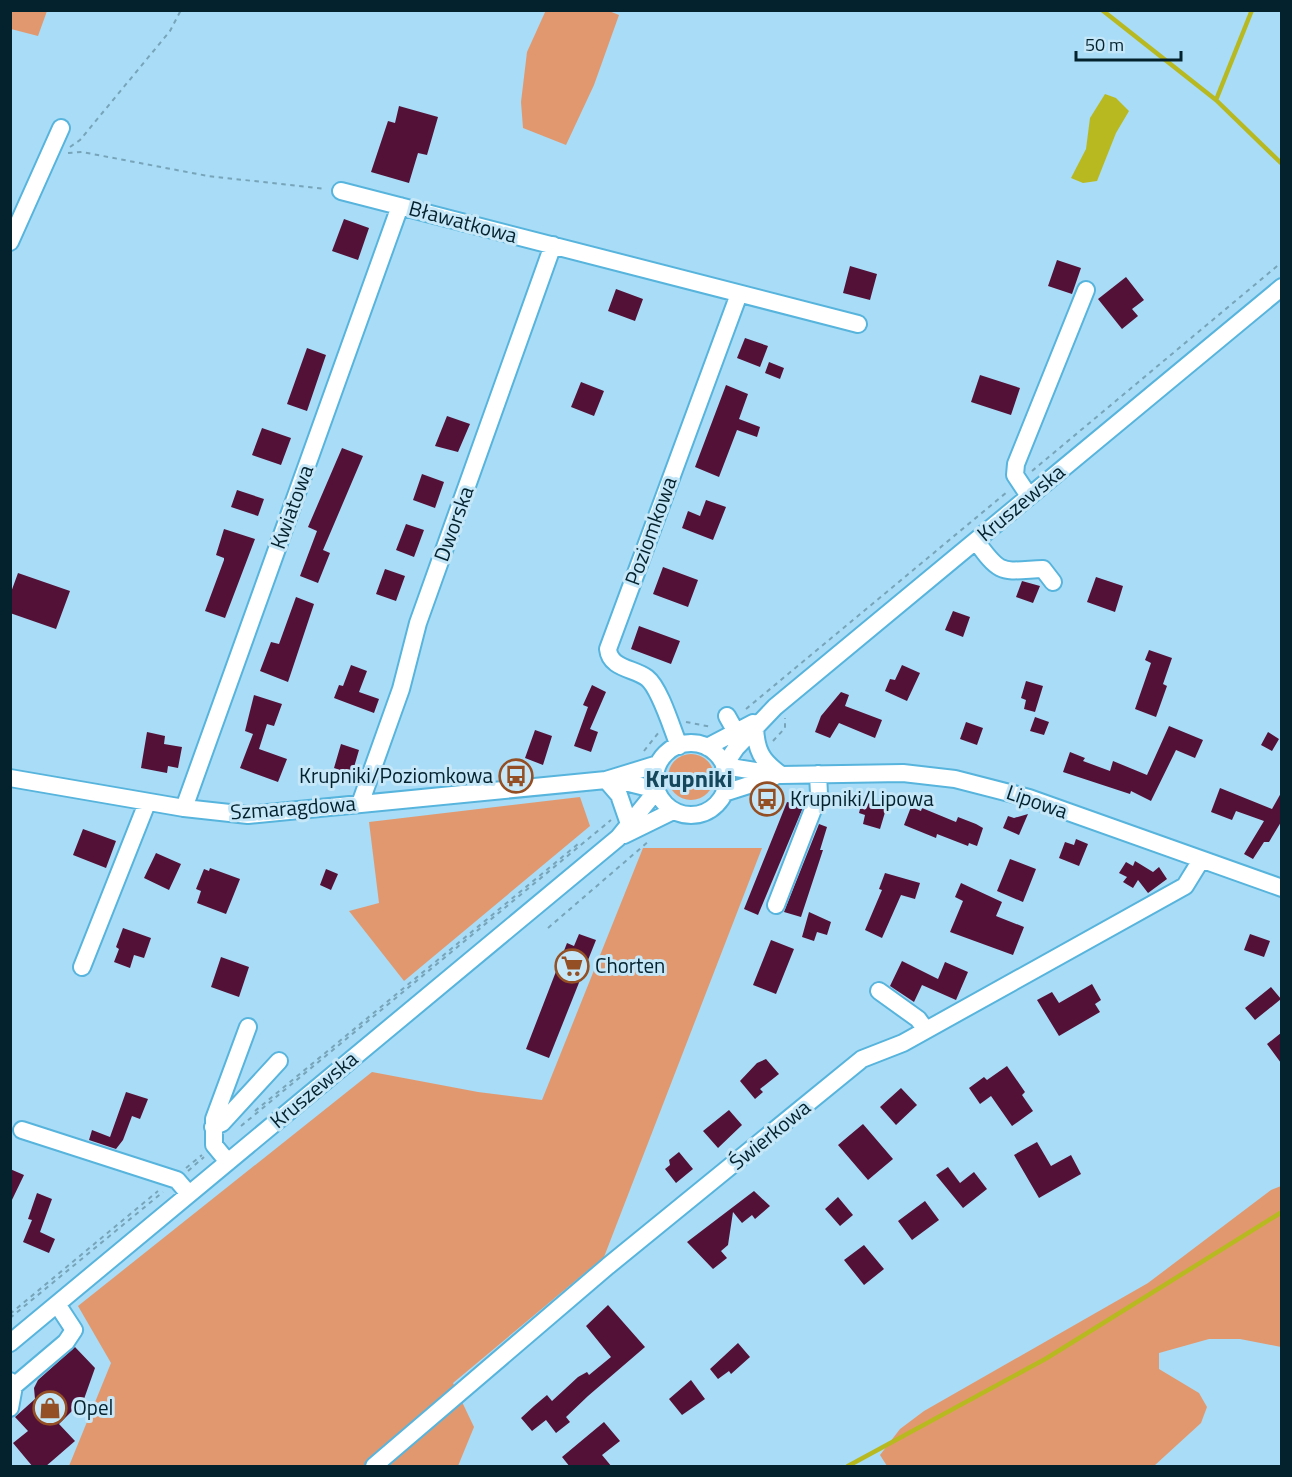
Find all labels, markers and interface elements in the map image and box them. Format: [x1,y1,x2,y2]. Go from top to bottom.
scale bar [1076,24,1181,62]
text: 50 m [1085,31,1124,58]
street label: Bławatkowa [406,191,521,251]
street label: Kruszewska [969,456,1072,549]
street label: Kwiatowa [261,460,321,553]
street label: Poziomkowa [616,471,685,589]
street label: Dworska [425,481,482,566]
bus stop icon: Krupniki/Poziomkowa [498,758,534,794]
place label: Krupniki/Poziomkowa [299,759,493,791]
district label: Krupniki [645,760,733,796]
street label: Lipowa [1002,776,1073,827]
bus stop icon: Krupniki/Lipowa [749,781,785,817]
place label: Krupniki/Lipowa [790,782,934,814]
street label: Szmaragdowa [229,787,357,827]
supermarket icon: Chorten [554,948,590,984]
place label: Chorten [595,949,665,981]
street label: Kruszewska [262,1043,365,1136]
street label: Świerkowa [722,1091,817,1177]
shop icon: Opel [32,1390,68,1426]
place label: Opel [73,1391,113,1423]

